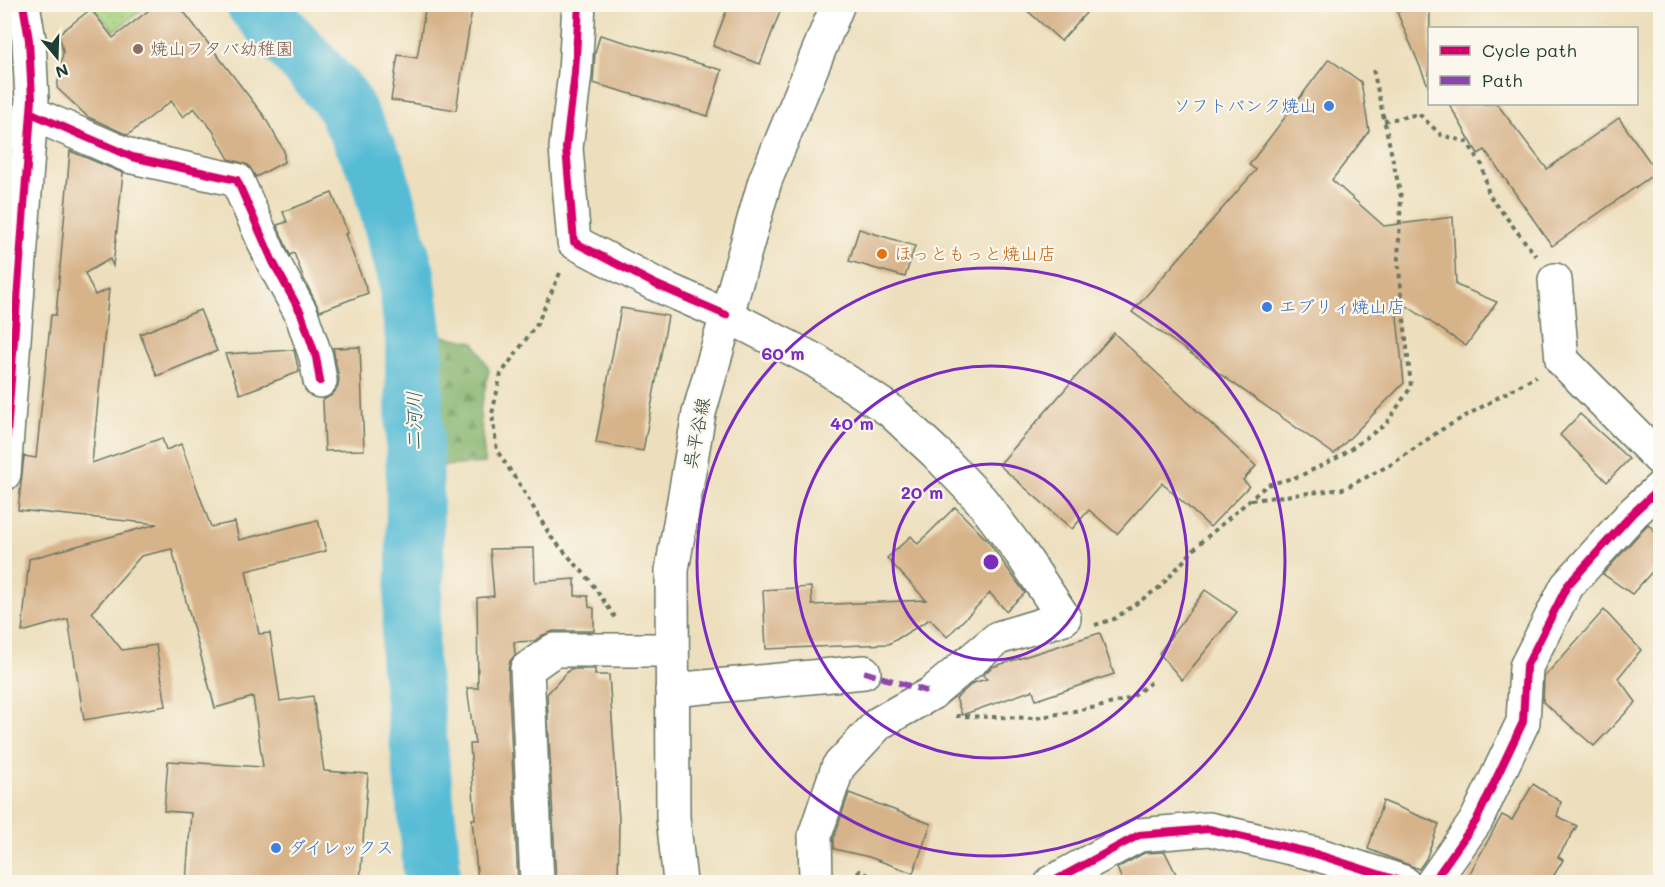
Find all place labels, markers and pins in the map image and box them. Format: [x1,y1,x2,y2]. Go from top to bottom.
place label: 焼山フタバ幼稚園 [150,36,294,60]
marker: 焼山フタバ幼稚園 [131,42,145,56]
place label: ソフトバンク焼山 [1173,93,1317,117]
marker: ソフトバンク焼山 [1322,99,1336,113]
place label: ほっともっと焼山店 [894,241,1056,265]
marker: ほっともっと焼山店 [875,247,889,261]
place label: エブリィ焼山店 [1279,294,1405,318]
marker: エブリィ焼山店 [1260,300,1274,314]
centre of rings [981,552,1001,572]
place label: ダイレックス [288,835,394,859]
marker: ダイレックス [269,841,283,855]

